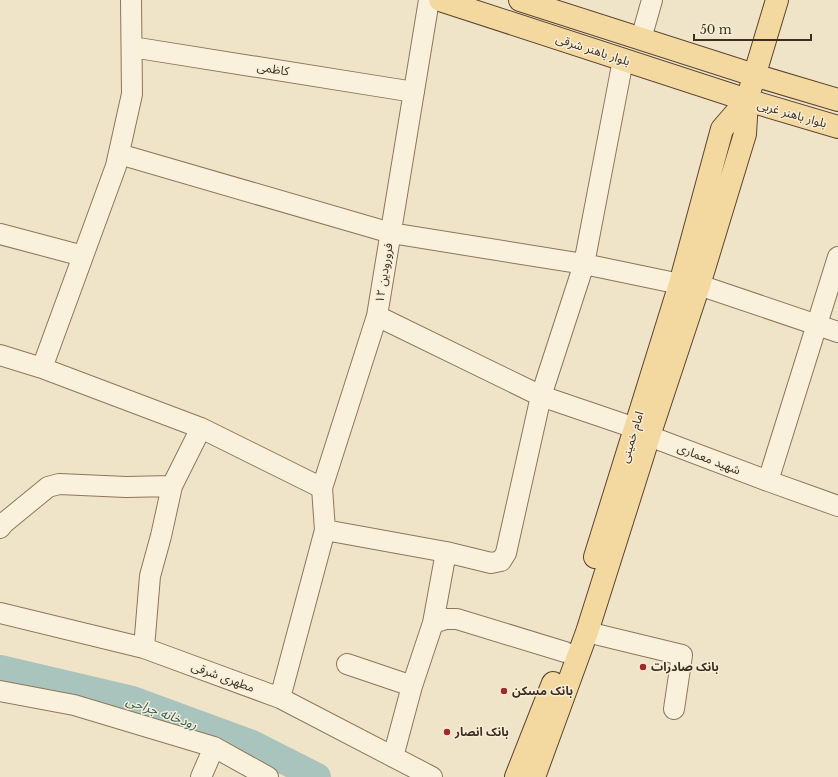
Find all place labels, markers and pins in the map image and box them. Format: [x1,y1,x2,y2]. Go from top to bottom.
place label: بانک صادرات [651,659,719,674]
marker: بانک صادرات [638,662,648,672]
place label: بانک مسکن [512,683,573,698]
marker: بانک مسکن [499,686,509,696]
place label: بانک انصار [454,724,509,739]
marker: بانک انصار [442,727,452,737]

